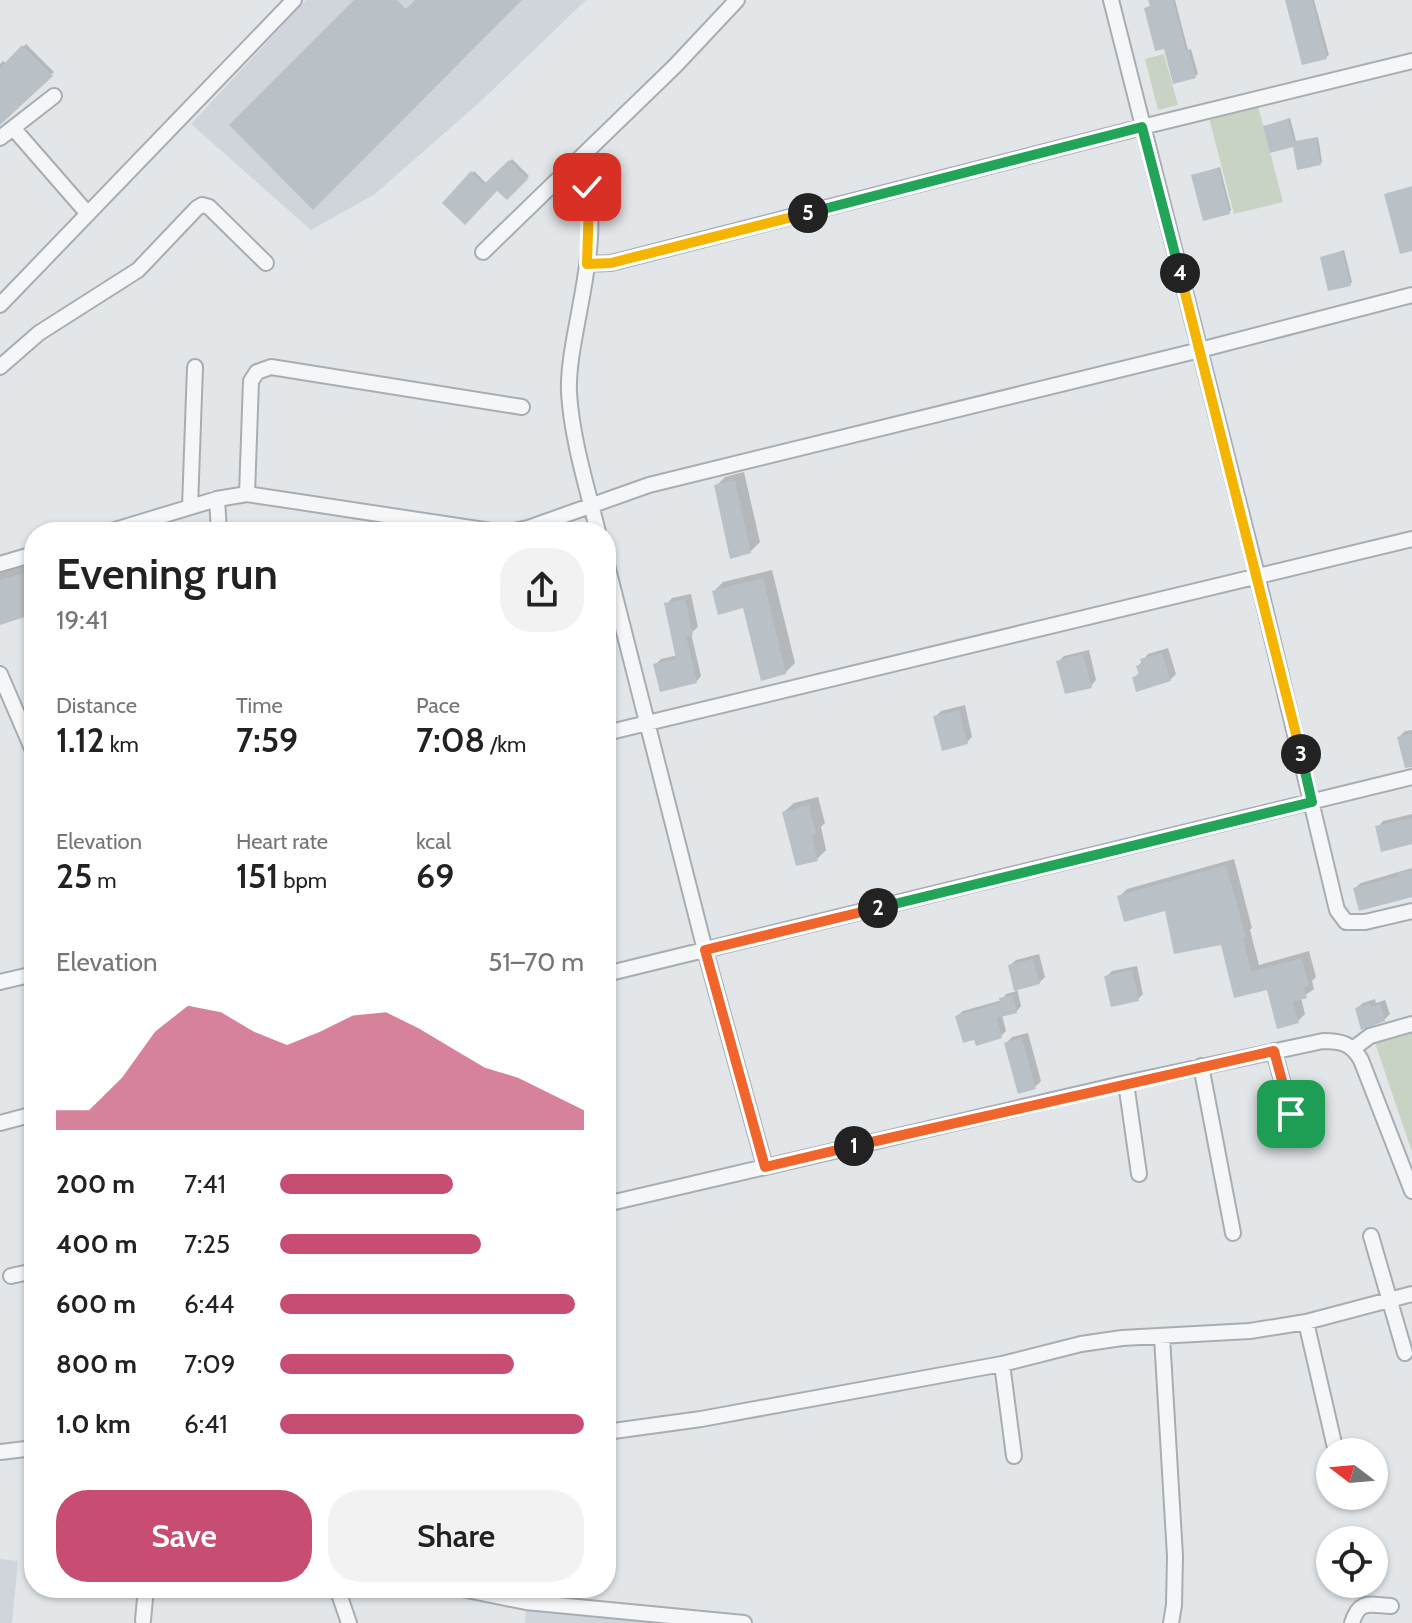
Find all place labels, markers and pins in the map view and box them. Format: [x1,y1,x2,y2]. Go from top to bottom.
pin [553,153,621,221]
pin: 5 [788,193,828,233]
pin: 4 [1160,253,1200,293]
pin: 3 [1281,734,1321,774]
pin: 2 [858,888,898,928]
pin [1257,1080,1325,1148]
pin: 1 [834,1126,874,1166]

